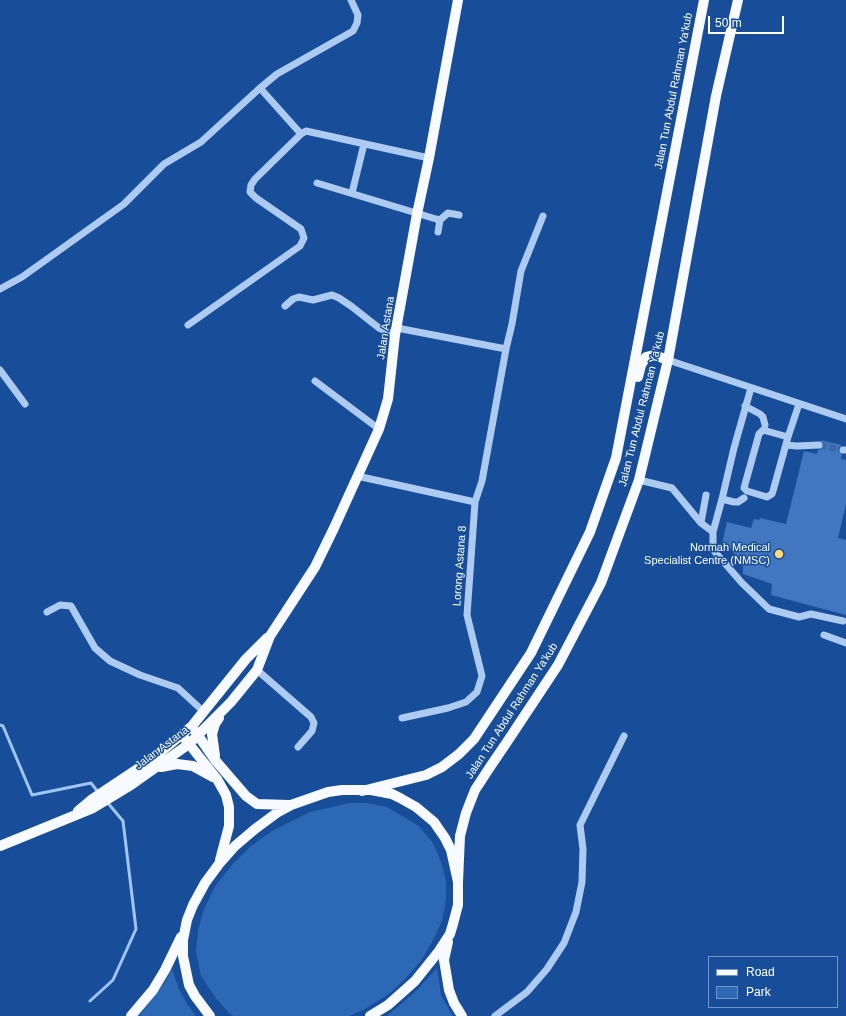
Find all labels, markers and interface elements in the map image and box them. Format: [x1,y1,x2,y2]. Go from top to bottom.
scale bar [710,8,786,34]
street label: Jalan Tun Abdul Rahman Ya'kub [652,12,696,170]
text: 50 m [715,16,742,30]
street label: Jalan Astana [375,296,397,360]
street label: Jalan Tun Abdul Rahman Ya'kub [616,330,668,488]
street label: Lorong Astana 8 [451,525,469,607]
place label: Normah Medical Specialist Centre (NMSC) [644,541,770,567]
marker: Normah Medical Specialist Centre (NMSC) [773,548,785,560]
street label: Jalan Tun Abdul Rahman Ya'kub [463,641,561,781]
street label: Jalan Astana [133,724,191,772]
legend [708,956,838,1008]
text: Road [746,965,775,979]
text: Park [746,985,771,999]

